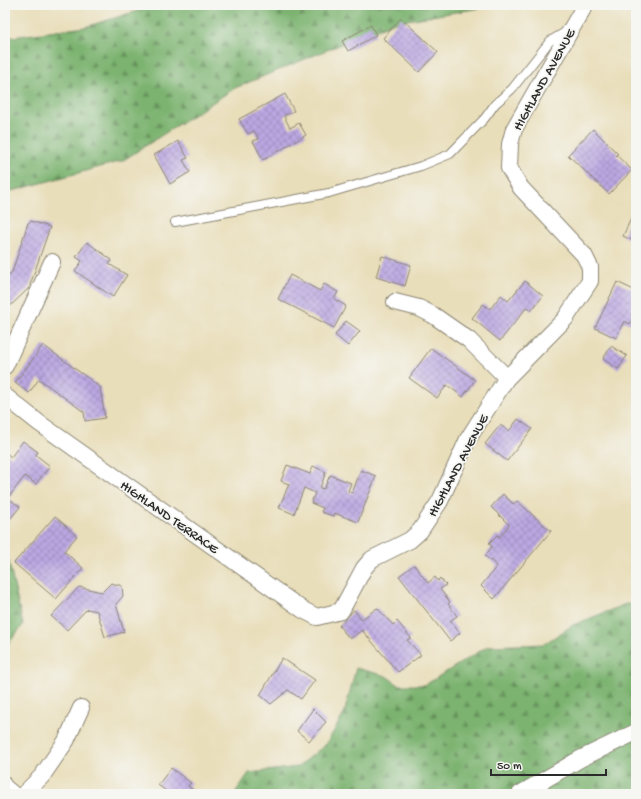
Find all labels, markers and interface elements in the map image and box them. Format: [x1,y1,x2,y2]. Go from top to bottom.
street label: HIGHLAND AVENUE [510,25,581,134]
street label: HIGHLAND AVENUE [425,411,494,520]
street label: HIGHLAND TERRACE [116,478,222,559]
scale bar [491,751,606,777]
text: 50 m [497,760,522,774]

